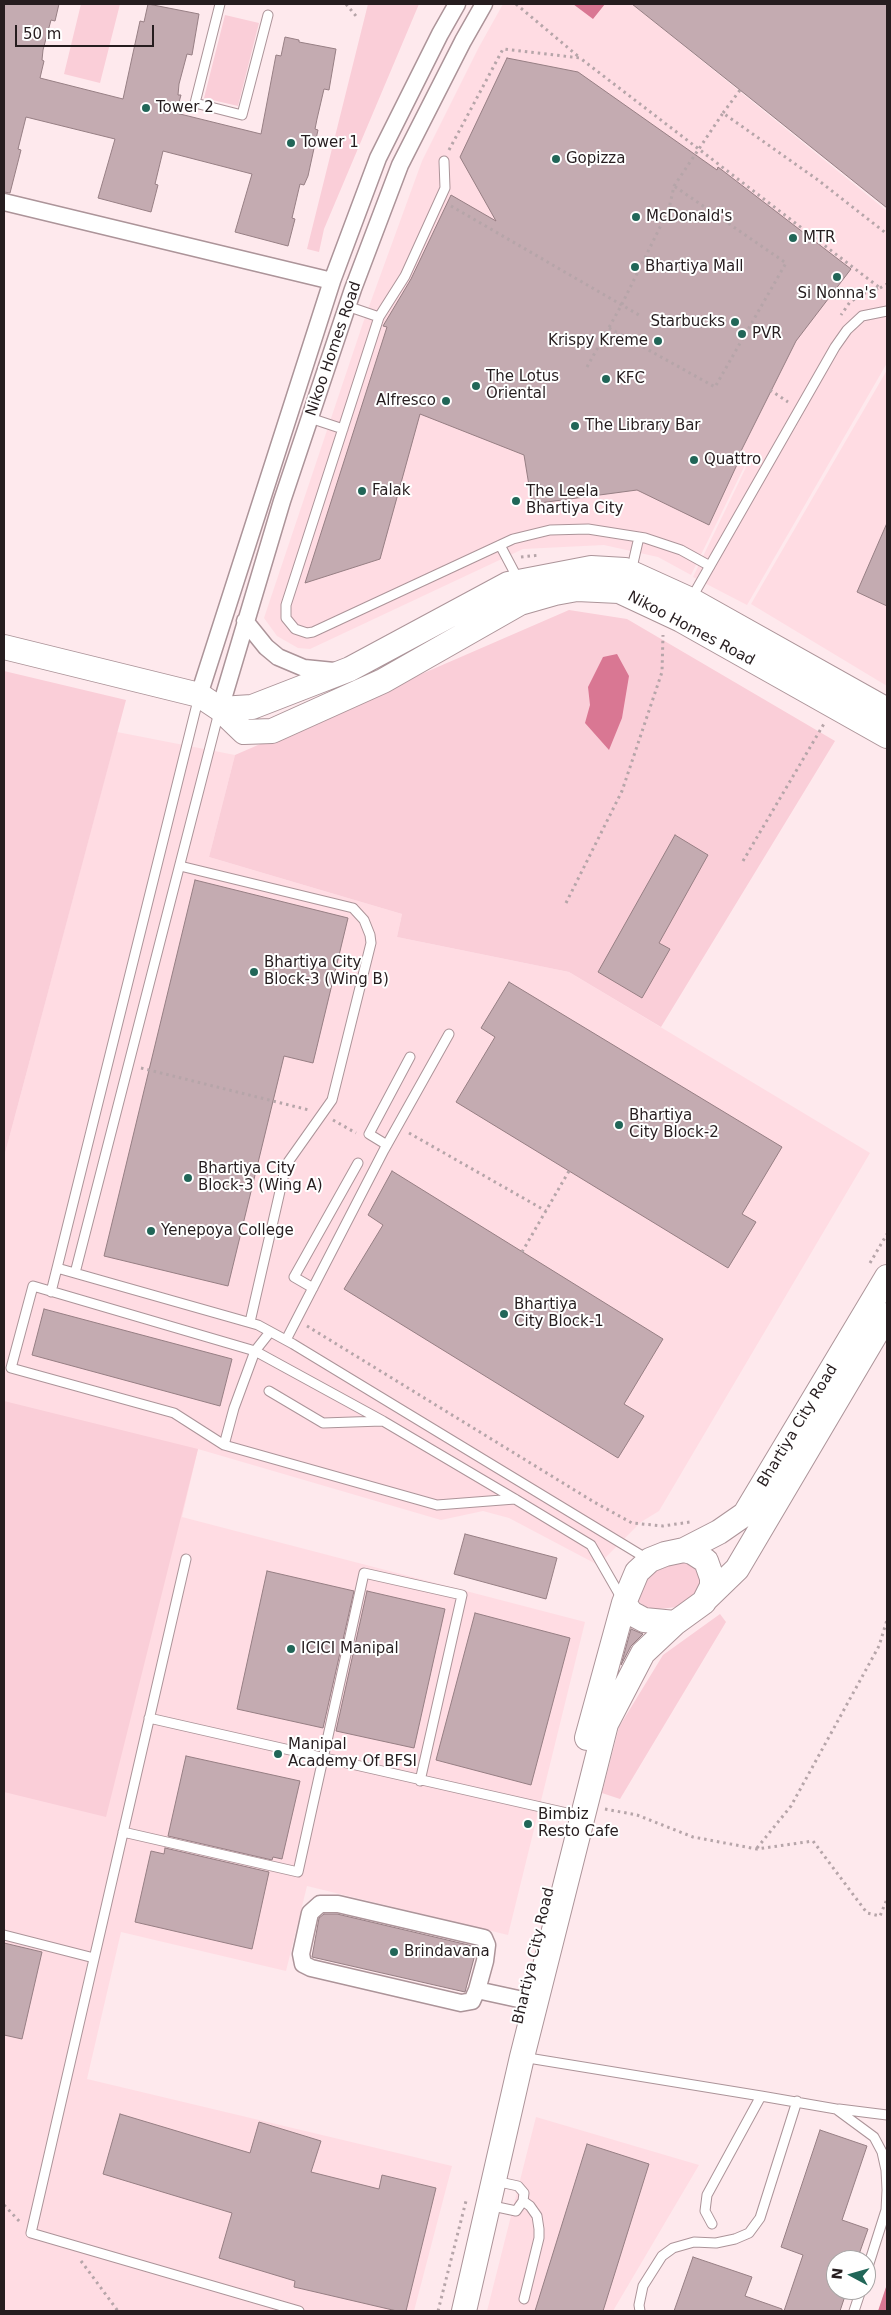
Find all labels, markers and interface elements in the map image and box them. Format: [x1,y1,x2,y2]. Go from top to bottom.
scale bar [18,15,156,47]
text: 50 m [23,25,61,43]
place label: Tower 2 [156,99,214,117]
marker: Tower 2 [140,102,152,114]
place label: Tower 1 [301,134,359,152]
marker: Tower 1 [285,137,297,149]
place label: Gopizza [566,150,625,168]
marker: Gopizza [550,153,562,165]
place label: McDonald's [646,208,732,226]
marker: McDonald's [630,211,642,223]
place label: MTR [803,229,836,247]
marker: MTR [787,232,799,244]
place label: Bhartiya Mall [645,258,744,276]
marker: Bhartiya Mall [629,261,641,273]
marker: Si Nonna's [831,271,843,283]
street label: Nikoo Homes Road [303,279,365,419]
place label: Si Nonna's [798,285,876,303]
place label: Starbucks [650,313,725,331]
marker: Starbucks [729,316,741,328]
place label: PVR [752,325,782,343]
marker: PVR [736,328,748,340]
place label: Krispy Kreme [548,332,648,350]
marker: Krispy Kreme [652,335,664,347]
place label: The Lotus Oriental [486,368,559,403]
place label: KFC [616,370,645,388]
marker: KFC [600,373,612,385]
marker: The Lotus Oriental [470,380,482,392]
place label: Alfresco [376,392,436,410]
marker: Alfresco [440,395,452,407]
place label: The Library Bar [585,417,701,435]
marker: The Library Bar [569,420,581,432]
place label: Quattro [704,451,761,469]
marker: Quattro [688,454,700,466]
place label: Falak [372,482,410,500]
place label: The Leela Bhartiya City [526,483,623,518]
marker: Falak [356,485,368,497]
marker: The Leela Bhartiya City [510,495,522,507]
street label: Nikoo Homes Road [624,588,758,670]
place label: Bhartiya City Block-3 (Wing B) [264,954,389,989]
marker: Bhartiya City Block-3 (Wing B) [248,966,260,978]
place label: Bhartiya City Block-2 [629,1107,719,1142]
marker: Bhartiya City Block-2 [613,1119,625,1131]
place label: Bhartiya City Block-3 (Wing A) [198,1160,323,1195]
marker: Bhartiya City Block-3 (Wing A) [182,1172,194,1184]
place label: Yenepoya College [161,1222,294,1240]
marker: Yenepoya College [145,1225,157,1237]
place label: Bhartiya City Block-1 [514,1296,604,1331]
marker: Bhartiya City Block-1 [498,1308,510,1320]
street label: Bhartiya City Road [754,1361,842,1491]
place label: ICICI Manipal [301,1640,399,1658]
marker: ICICI Manipal [285,1643,297,1655]
place label: Manipal Academy Of BFSI [288,1736,417,1771]
marker: Manipal Academy Of BFSI [272,1748,284,1760]
place label: Bimbiz Resto Cafe [538,1806,619,1841]
marker: Bimbiz Resto Cafe [522,1818,534,1830]
street label: Bhartiya City Road [510,1886,558,2026]
place label: Brindavana [404,1943,490,1961]
marker: Brindavana [388,1946,400,1958]
north arrow [826,2250,876,2300]
text: N [829,2267,846,2280]

